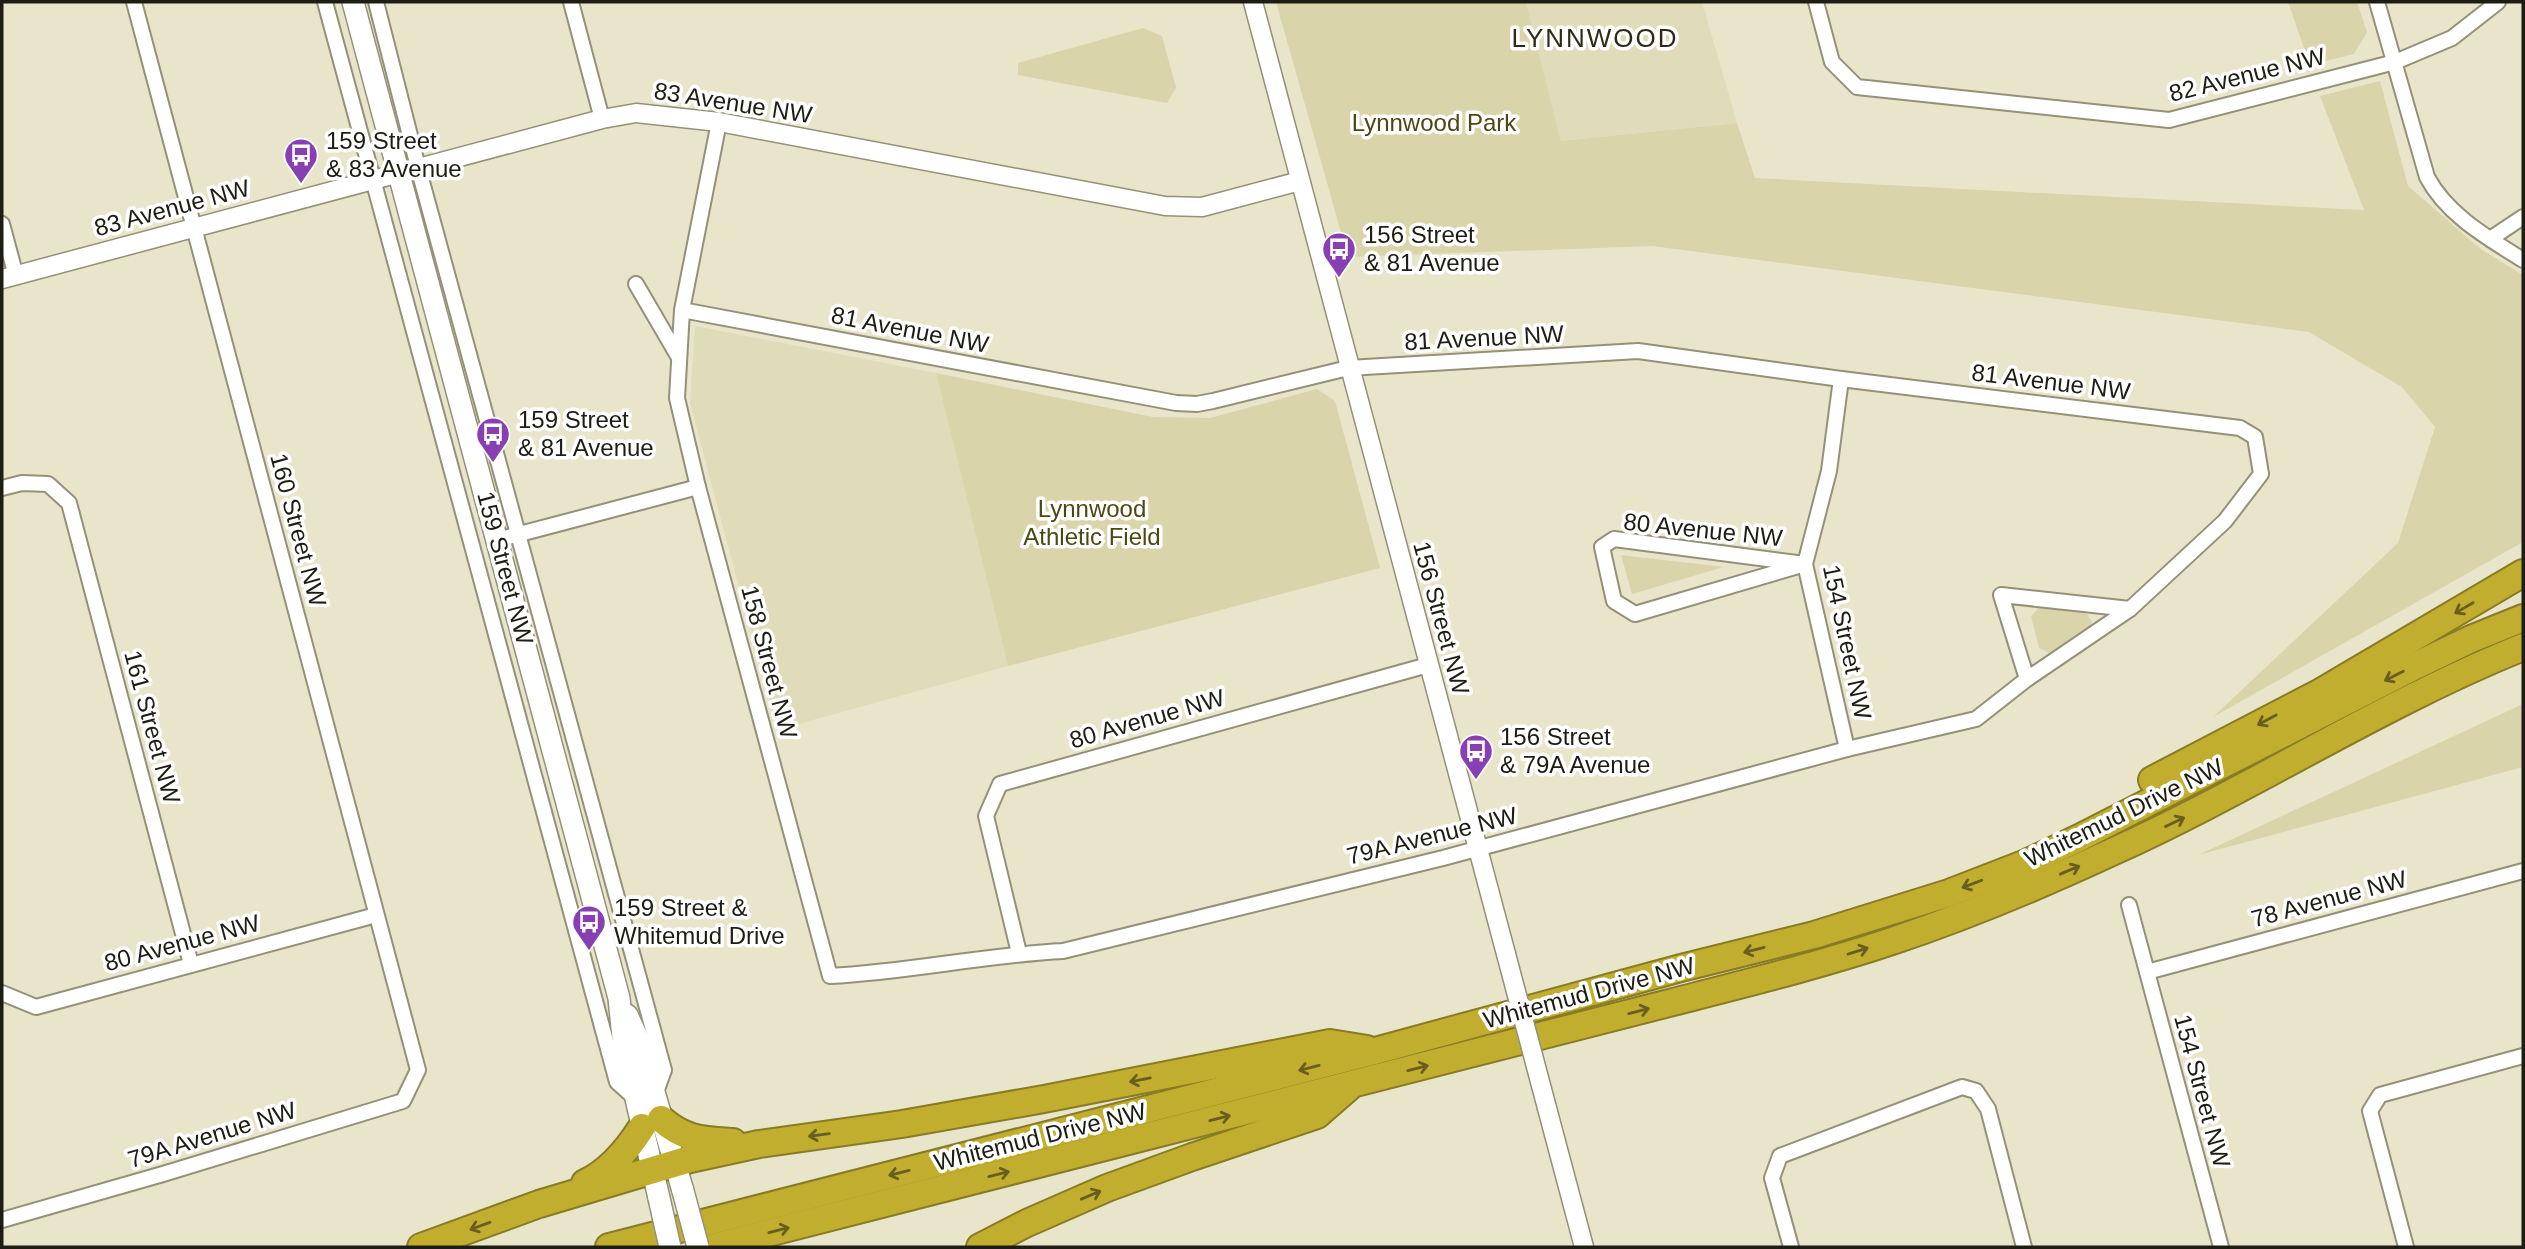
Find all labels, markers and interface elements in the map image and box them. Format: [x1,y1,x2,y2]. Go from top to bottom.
district label: LYNNWOOD [1511,23,1679,53]
street label: 82 Avenue NW [2166,42,2328,107]
street label: 83 Avenue NW [652,77,814,128]
park label: Lynnwood Park [1352,109,1517,136]
place label: 159 Street & 83 Avenue [326,127,462,182]
bus stop icon: 159 Street & 83 Avenue [282,136,320,185]
street label: 83 Avenue NW [91,174,253,241]
place label: 156 Street & 81 Avenue [1364,221,1500,276]
bus stop icon: 156 Street & 81 Avenue [1320,230,1358,279]
street label: 81 Avenue NW [829,301,991,358]
street label: 81 Avenue NW [1404,320,1565,355]
street label: 81 Avenue NW [1970,358,2132,405]
place label: 159 Street & 81 Avenue [518,406,654,461]
bus stop icon: 159 Street & 81 Avenue [474,415,512,464]
street label: 160 Street NW [265,450,332,610]
street label: 159 Street NW [472,488,539,648]
park label: Lynnwood Athletic Field [1023,495,1161,550]
street label: 80 Avenue NW [1622,508,1784,551]
street label: 156 Street NW [1408,538,1475,698]
street label: 154 Street NW [1818,562,1877,722]
street label: 158 Street NW [736,582,803,742]
one-way arrow [2455,601,2475,615]
street label: 161 Street NW [119,647,186,807]
one-way arrow [2384,670,2405,684]
street label: 80 Avenue NW [1066,683,1228,754]
one-way arrow [2257,714,2278,728]
place label: 156 Street & 79A Avenue [1500,723,1650,778]
bus stop icon: 156 Street & 79A Avenue [1457,732,1495,781]
street label: Whitemud Drive NW [2020,753,2228,872]
street label: 79A Avenue NW [1344,801,1520,870]
one-way arrow [2164,815,2185,829]
one-way arrow [2059,863,2081,876]
street label: 78 Avenue NW [2248,865,2410,932]
one-way arrow [1961,878,1983,891]
place label: 159 Street & Whitemud Drive [614,894,785,949]
bus stop icon: 159 Street & Whitemud Drive [570,903,608,952]
street label: 80 Avenue NW [101,909,263,976]
one-way arrow [1847,943,1869,956]
one-way arrow [1743,944,1766,957]
street label: Whitemud Drive NW [1480,951,1698,1034]
one-way arrow [1627,1004,1649,1017]
street label: 154 Street NW [2169,1011,2236,1171]
one-way arrow [1406,1061,1429,1074]
one-way arrow [1298,1062,1321,1075]
one-way arrow [1129,1074,1152,1087]
street label: 79A Avenue NW [125,1096,299,1173]
street label: Whitemud Drive NW [931,1097,1149,1176]
one-way arrow [1208,1111,1231,1124]
one-way arrow [809,1129,831,1142]
one-way arrow [888,1167,911,1180]
one-way arrow [987,1167,1010,1180]
one-way arrow [1080,1188,1101,1201]
one-way arrow [469,1220,491,1233]
one-way arrow [767,1223,790,1236]

